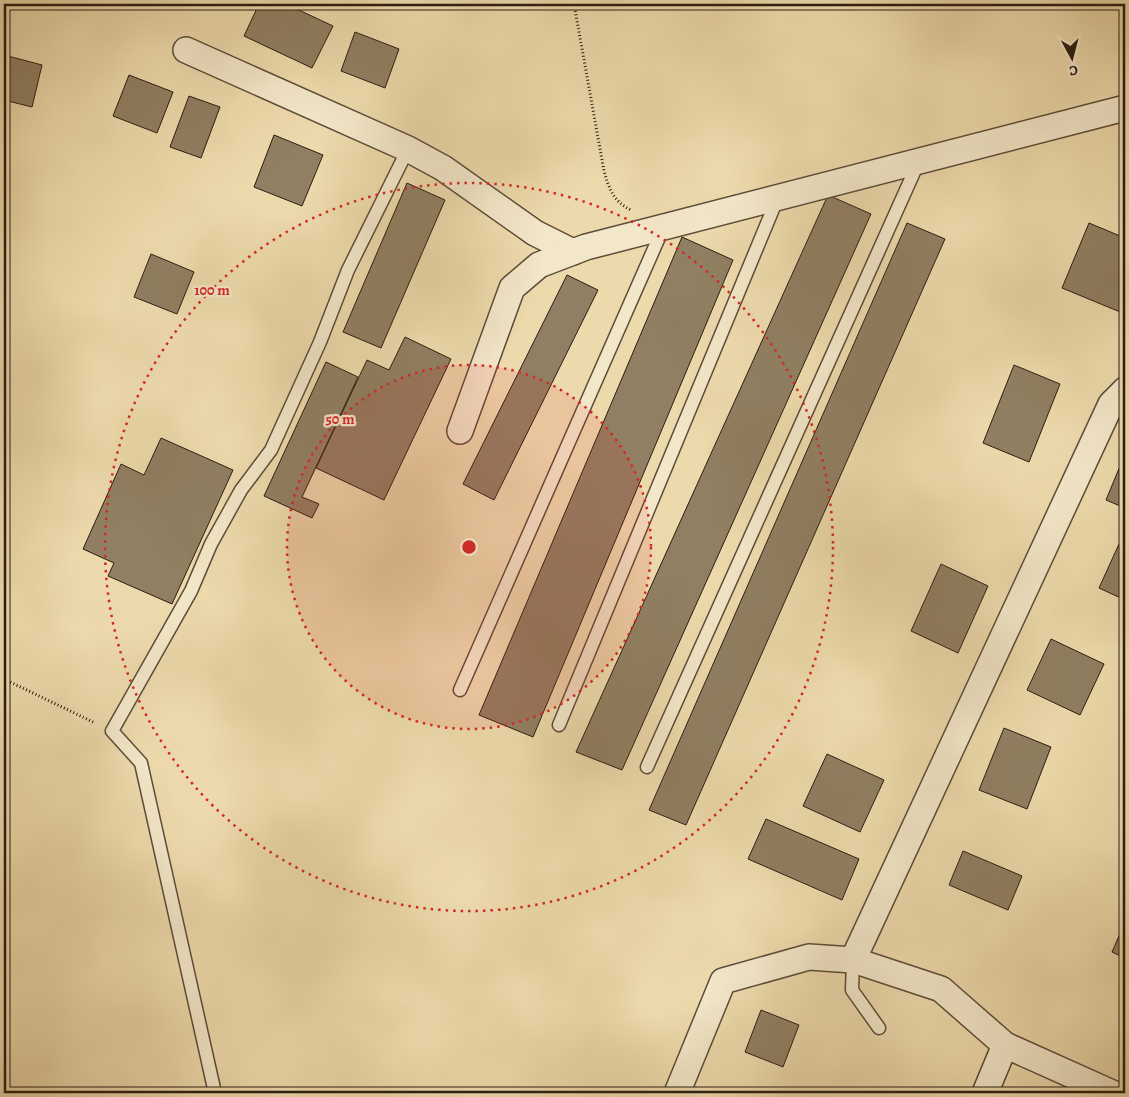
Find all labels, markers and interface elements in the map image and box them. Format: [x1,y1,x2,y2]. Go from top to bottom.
north arrow [1046,32,1096,82]
text: С [1068,60,1079,80]
text: 100 m [194,280,230,300]
text: 50 m [325,409,355,429]
centre of rings [460,538,478,556]

